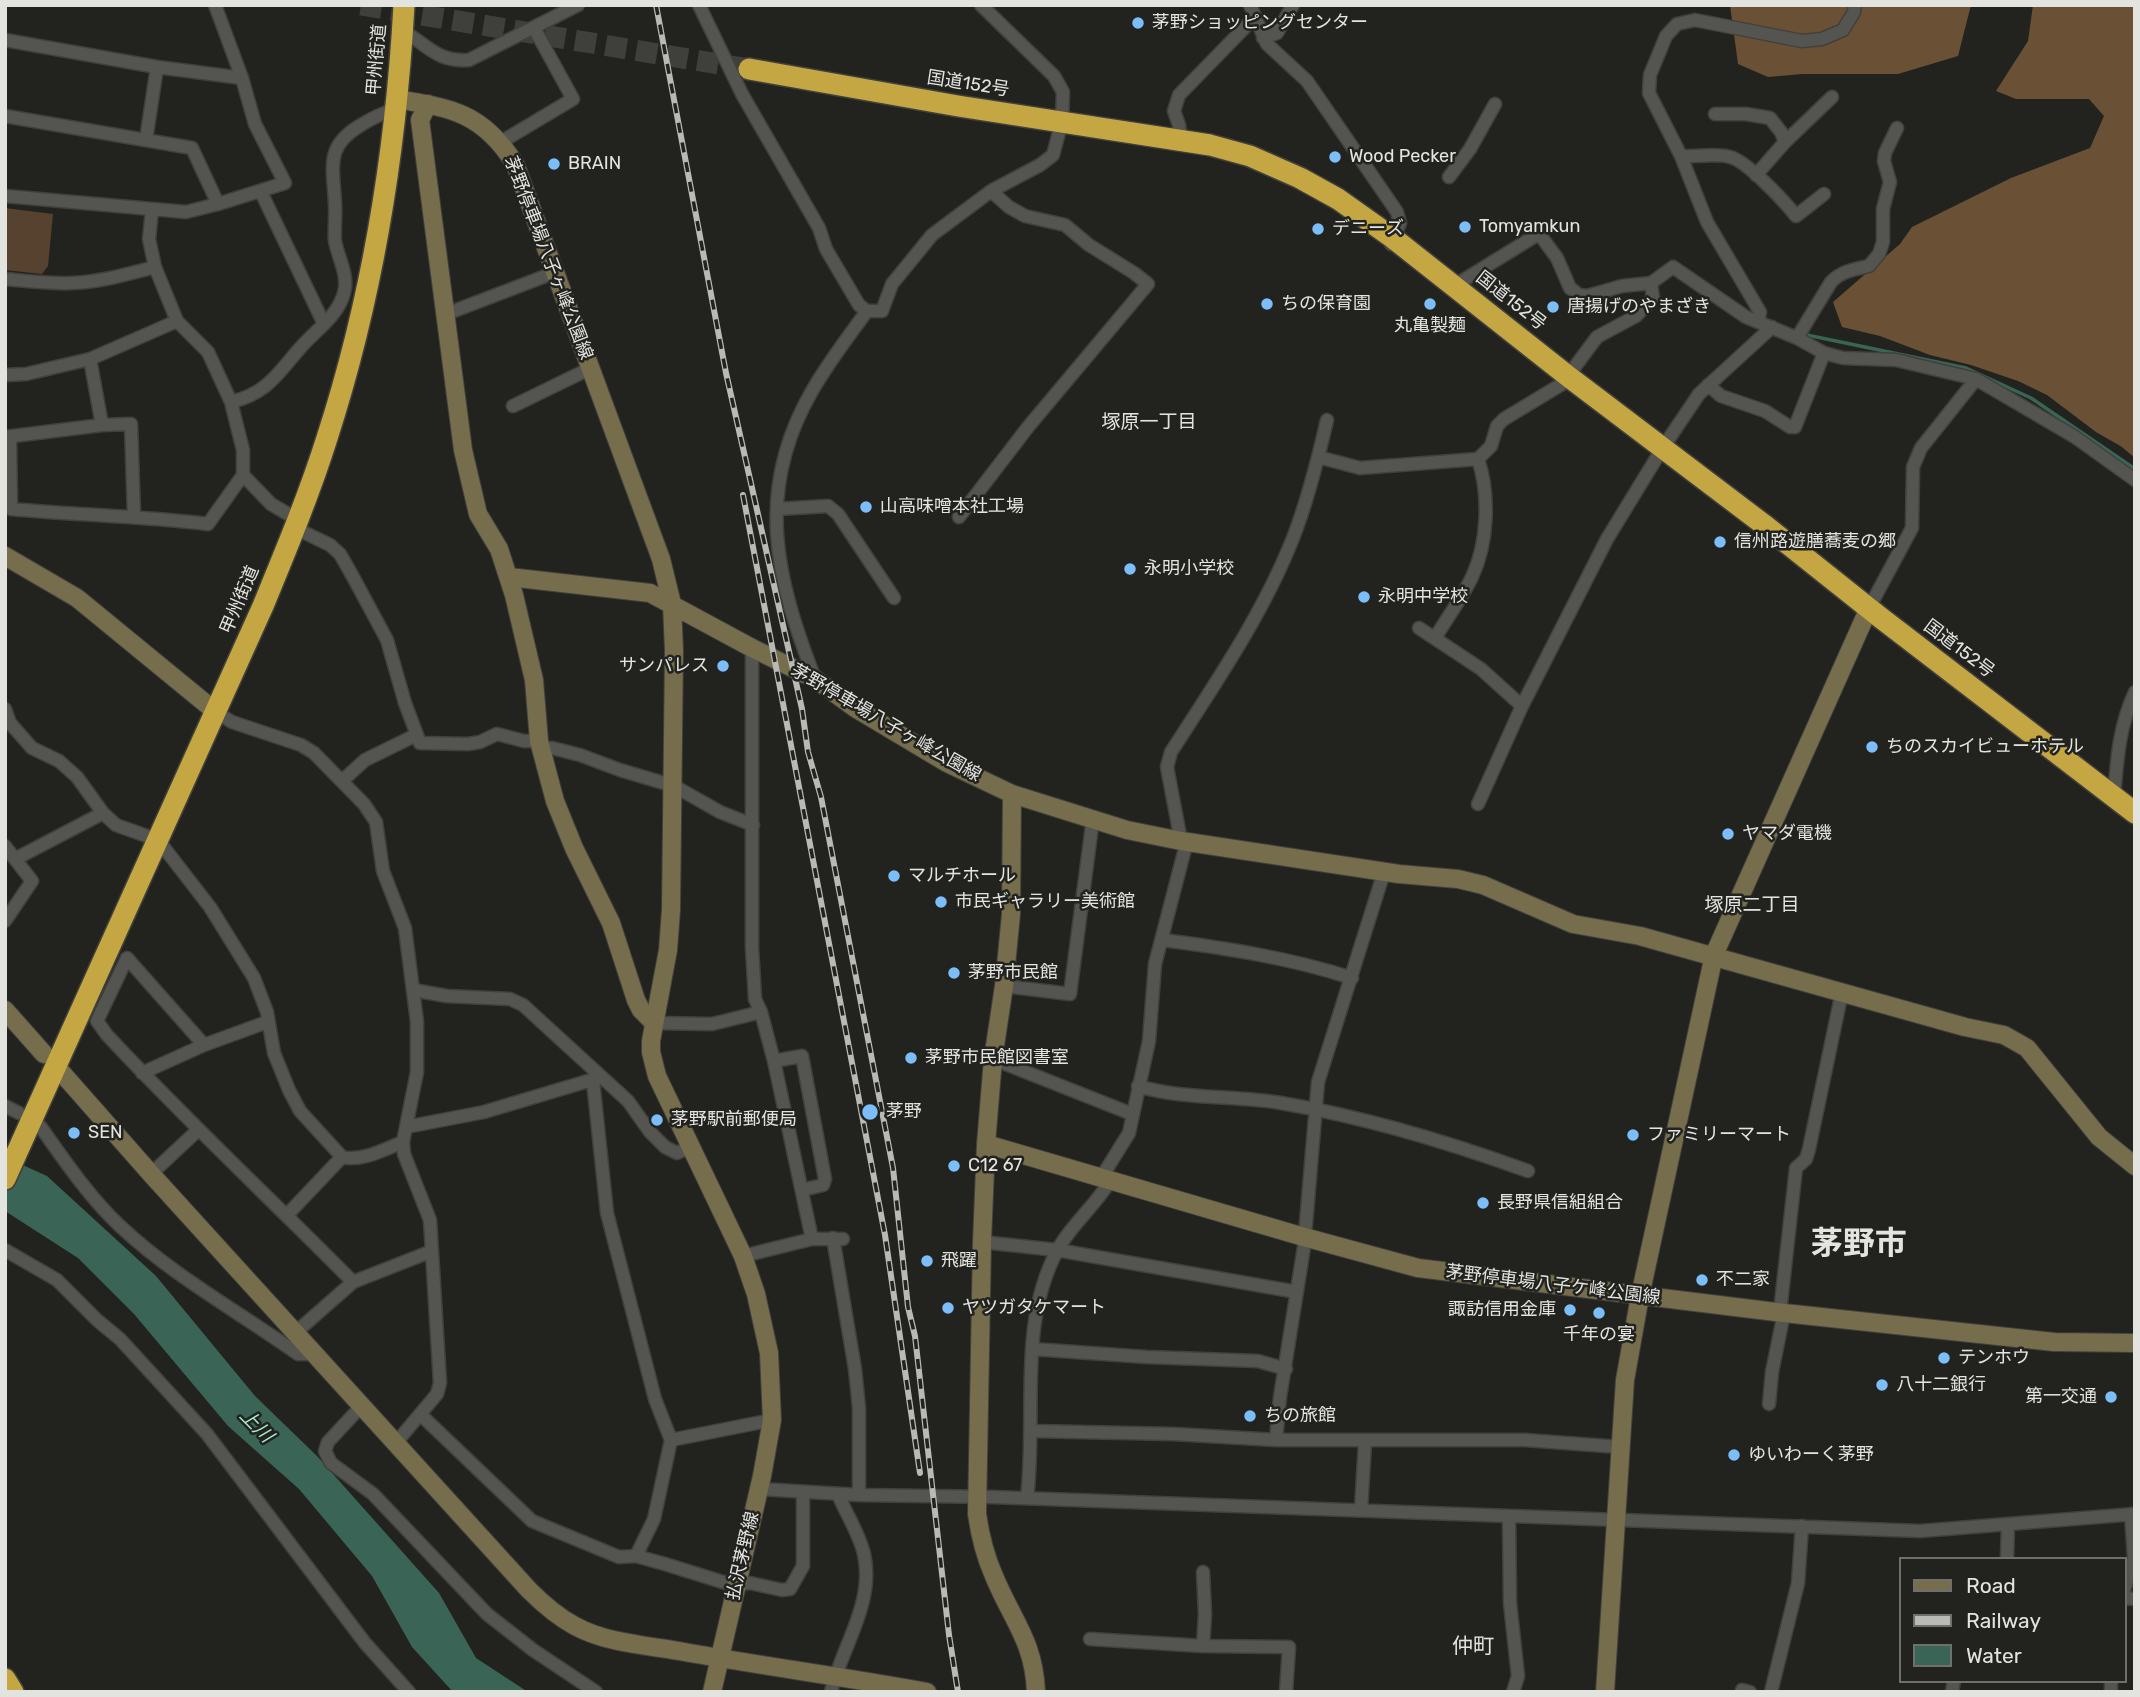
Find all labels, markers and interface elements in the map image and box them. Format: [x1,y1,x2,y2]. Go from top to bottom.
place label: 茅野ショッピングセンター [1152,12,1368,34]
marker: 茅野ショッピングセンター [1130,15,1146,31]
street label: 甲州街道 [363,23,391,97]
street label: 国道152号 [925,67,1011,101]
place label: Wood Pecker [1349,146,1456,168]
marker: Wood Pecker [1327,149,1343,165]
street label: 茅野停車場八子ヶ峰公園線 [499,153,597,363]
place label: BRAIN [568,153,621,175]
marker: BRAIN [546,156,562,172]
place label: Tomyamkun [1479,216,1580,238]
place label: デニーズ [1332,218,1404,240]
marker: Tomyamkun [1457,219,1473,235]
marker: デニーズ [1310,221,1326,237]
street label: 国道152号 [1472,267,1550,335]
place label: ちの保育園 [1281,293,1371,315]
marker: ちの保育園 [1259,296,1275,312]
marker: 丸亀製麺 [1422,296,1438,312]
place label: 唐揚げのやまざき [1567,296,1711,318]
marker: 唐揚げのやまざき [1545,299,1561,315]
place label: 丸亀製麺 [1394,315,1466,337]
district label: 塚原一丁目 [1102,412,1196,434]
place label: 山高味噌本社工場 [880,496,1024,518]
marker: 山高味噌本社工場 [858,499,874,515]
place label: 信州路遊膳蕎麦の郷 [1734,531,1896,553]
marker: 信州路遊膳蕎麦の郷 [1712,534,1728,550]
place label: 永明小学校 [1144,558,1234,580]
marker: 永明小学校 [1122,561,1138,577]
street label: 甲州街道 [216,563,264,637]
place label: 永明中学校 [1378,586,1468,608]
marker: 永明中学校 [1356,589,1372,605]
street label: 国道152号 [1919,615,1999,683]
place label: サンパレス [619,655,709,677]
marker: サンパレス [715,658,731,674]
street label: 茅野停車場八子ヶ峰公園線 [787,660,985,786]
place label: ちのスカイビューホテル [1886,736,2084,758]
marker: ちのスカイビューホテル [1864,739,1880,755]
place label: ヤマダ電機 [1742,823,1832,845]
marker: ヤマダ電機 [1720,826,1736,842]
place label: マルチホール [908,865,1016,887]
marker: マルチホール [886,868,902,884]
place label: 市民ギャラリー美術館 [955,891,1135,913]
marker: 市民ギャラリー美術館 [933,894,949,910]
district label: 塚原二丁目 [1705,895,1799,917]
place label: 茅野市民館 [968,962,1058,984]
marker: 茅野市民館 [946,965,962,981]
place label: 茅野市民館図書室 [925,1047,1069,1069]
marker: 茅野市民館図書室 [903,1050,919,1066]
place label: 茅野 [886,1101,922,1123]
marker: 茅野 [860,1102,880,1122]
place label: 茅野駅前郵便局 [671,1109,797,1131]
marker: 茅野駅前郵便局 [649,1112,665,1128]
place label: SEN [88,1122,123,1144]
place label: ファミリーマート [1647,1124,1791,1146]
marker: SEN [66,1125,82,1141]
marker: ファミリーマート [1625,1127,1641,1143]
place label: C12 67 [968,1155,1022,1177]
marker: C12 67 [946,1158,962,1174]
place label: 長野県信組組合 [1497,1192,1623,1214]
marker: 長野県信組組合 [1475,1195,1491,1211]
district label: 茅野市 [1811,1226,1907,1264]
place label: 飛躍 [941,1250,977,1272]
marker: 飛躍 [919,1253,935,1269]
street label: 茅野停車場八子ケ峰公園線 [1444,1261,1662,1309]
place label: 不二家 [1716,1269,1770,1291]
marker: 不二家 [1694,1272,1710,1288]
place label: ヤツガタケマート [962,1297,1106,1319]
place label: 諏訪信用金庫 [1448,1299,1556,1321]
marker: ヤツガタケマート [940,1300,956,1316]
marker: 諏訪信用金庫 [1562,1302,1578,1318]
marker: 千年の宴 [1591,1305,1607,1321]
place label: 千年の宴 [1563,1324,1635,1346]
place label: テンホウ [1958,1347,2030,1369]
marker: テンホウ [1936,1350,1952,1366]
place label: 八十二銀行 [1896,1374,1986,1396]
marker: 八十二銀行 [1874,1377,1890,1393]
place label: 第一交通 [2025,1386,2097,1408]
marker: 第一交通 [2103,1389,2119,1405]
water label: 上川 [235,1405,277,1447]
place label: ちの旅館 [1264,1405,1336,1427]
marker: ちの旅館 [1242,1408,1258,1424]
place label: ゆいわーく茅野 [1748,1444,1874,1466]
marker: ゆいわーく茅野 [1726,1447,1742,1463]
street label: 払沢茅野線 [722,1510,764,1602]
legend [1898,1557,2126,1683]
text: Road [1966,1573,2016,1598]
text: Railway [1966,1608,2041,1633]
district label: 仲町 [1452,1634,1494,1660]
text: Water [1966,1643,2022,1668]

